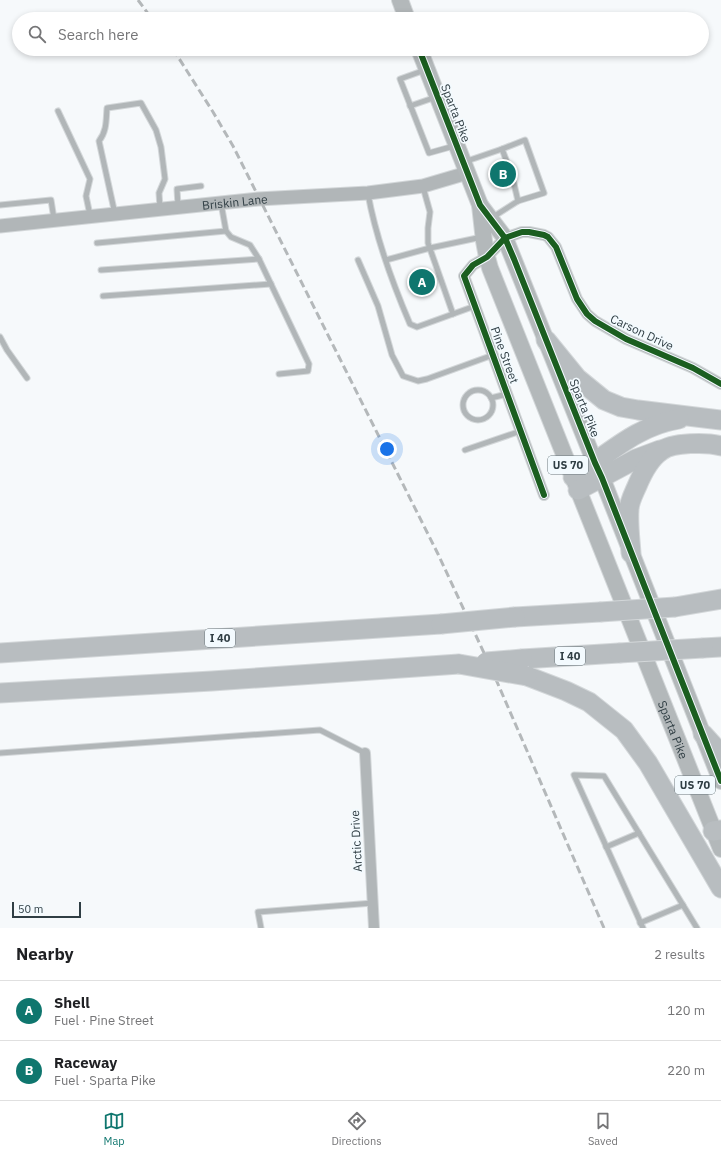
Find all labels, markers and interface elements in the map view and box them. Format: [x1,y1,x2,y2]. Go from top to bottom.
search box [12,12,709,56]
icon: search [26,23,48,45]
text: Search here [58,25,138,44]
street label: Sparta Pike [438,82,474,145]
pin: B [490,159,516,189]
street label: Briskin Lane [201,191,268,212]
pin: A [409,267,435,297]
street label: Carson Drive [608,311,676,353]
street label: Pine Street [488,325,522,385]
street label: Sparta Pike [567,377,604,440]
your location [377,439,397,459]
road number: US 70 [548,456,588,474]
road number: I 40 [205,629,235,647]
road number: I 40 [555,647,585,665]
street label: Sparta Pike [655,698,692,761]
road number: US 70 [675,776,715,794]
street label: Arctic Drive [347,809,365,872]
scale bar [12,900,81,919]
text: 50 m [18,902,43,916]
text: Nearby [16,943,74,965]
text: 2 results [654,946,705,963]
text: Shell [54,993,90,1012]
text: A [25,1002,33,1019]
text: 120 m [667,1002,705,1019]
text: Fuel · Pine Street [54,1012,154,1029]
text: Raceway [54,1053,117,1072]
text: B [25,1062,33,1079]
text: 220 m [667,1062,705,1079]
text: Fuel · Sparta Pike [54,1072,156,1089]
tab: Map [103,1110,125,1148]
tab: Directions [331,1110,382,1148]
tab: Saved [588,1110,618,1148]

